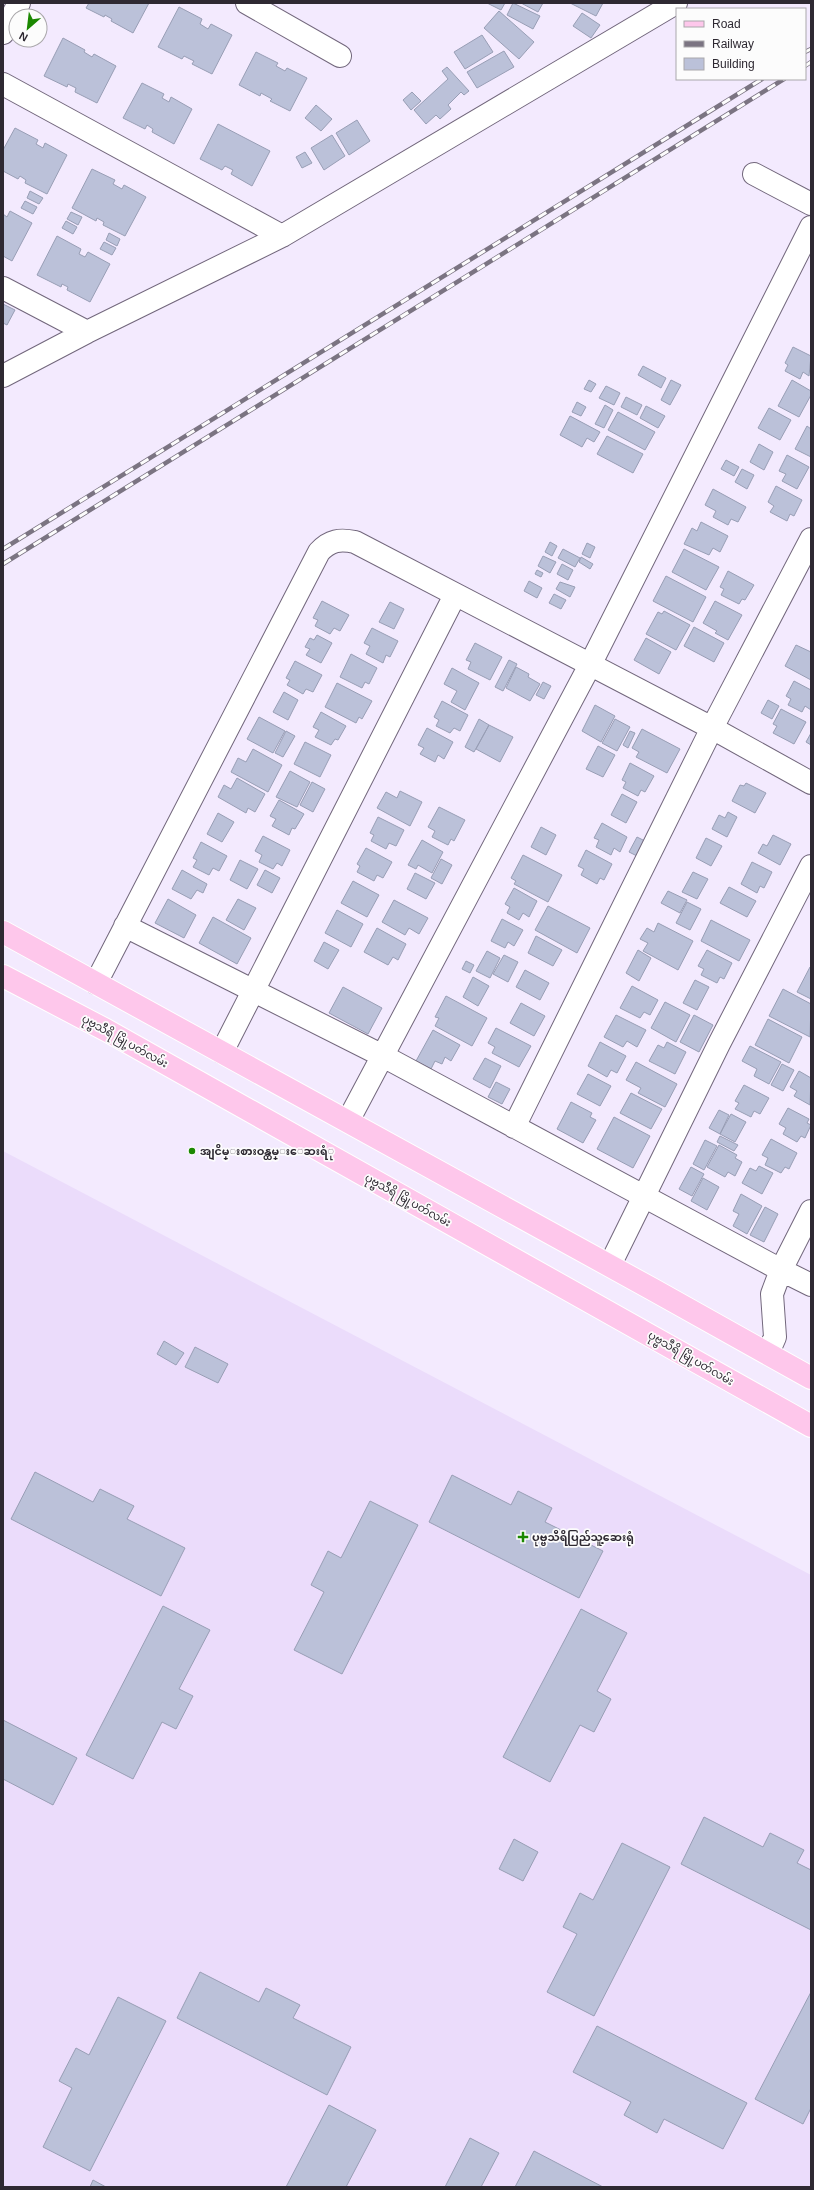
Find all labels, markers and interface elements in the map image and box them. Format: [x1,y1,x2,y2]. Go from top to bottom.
north arrow [8,8,48,48]
legend [676,8,806,80]
text: Road [712,17,741,31]
text: N [17,30,30,44]
text: Railway [712,37,754,51]
text: Building [712,57,755,71]
street label: ပုဗ္ဗသီရိ မြို့ပတ်လမ်း [78,1011,171,1073]
place label: အျငိမ္းစားဝန္ထမ္းေဆးရံု [200,1144,334,1161]
marker: အျငိမ္းစားဝန္ထမ္းေဆးရံု [187,1146,197,1156]
street label: ပုဗ္ဗသီရိ မြို့ပတ်လမ်း [361,1170,454,1232]
street label: ပုဗ္ဗသီရိ မြို့ပတ်လမ်း [645,1328,736,1390]
place label: ပုဗ္ဗသီရိပြည်သူ့ဆေးရုံ [532,1530,634,1547]
marker: ပုဗ္ဗသီရိပြည်သူ့ဆေးရုံ [517,1531,529,1543]

